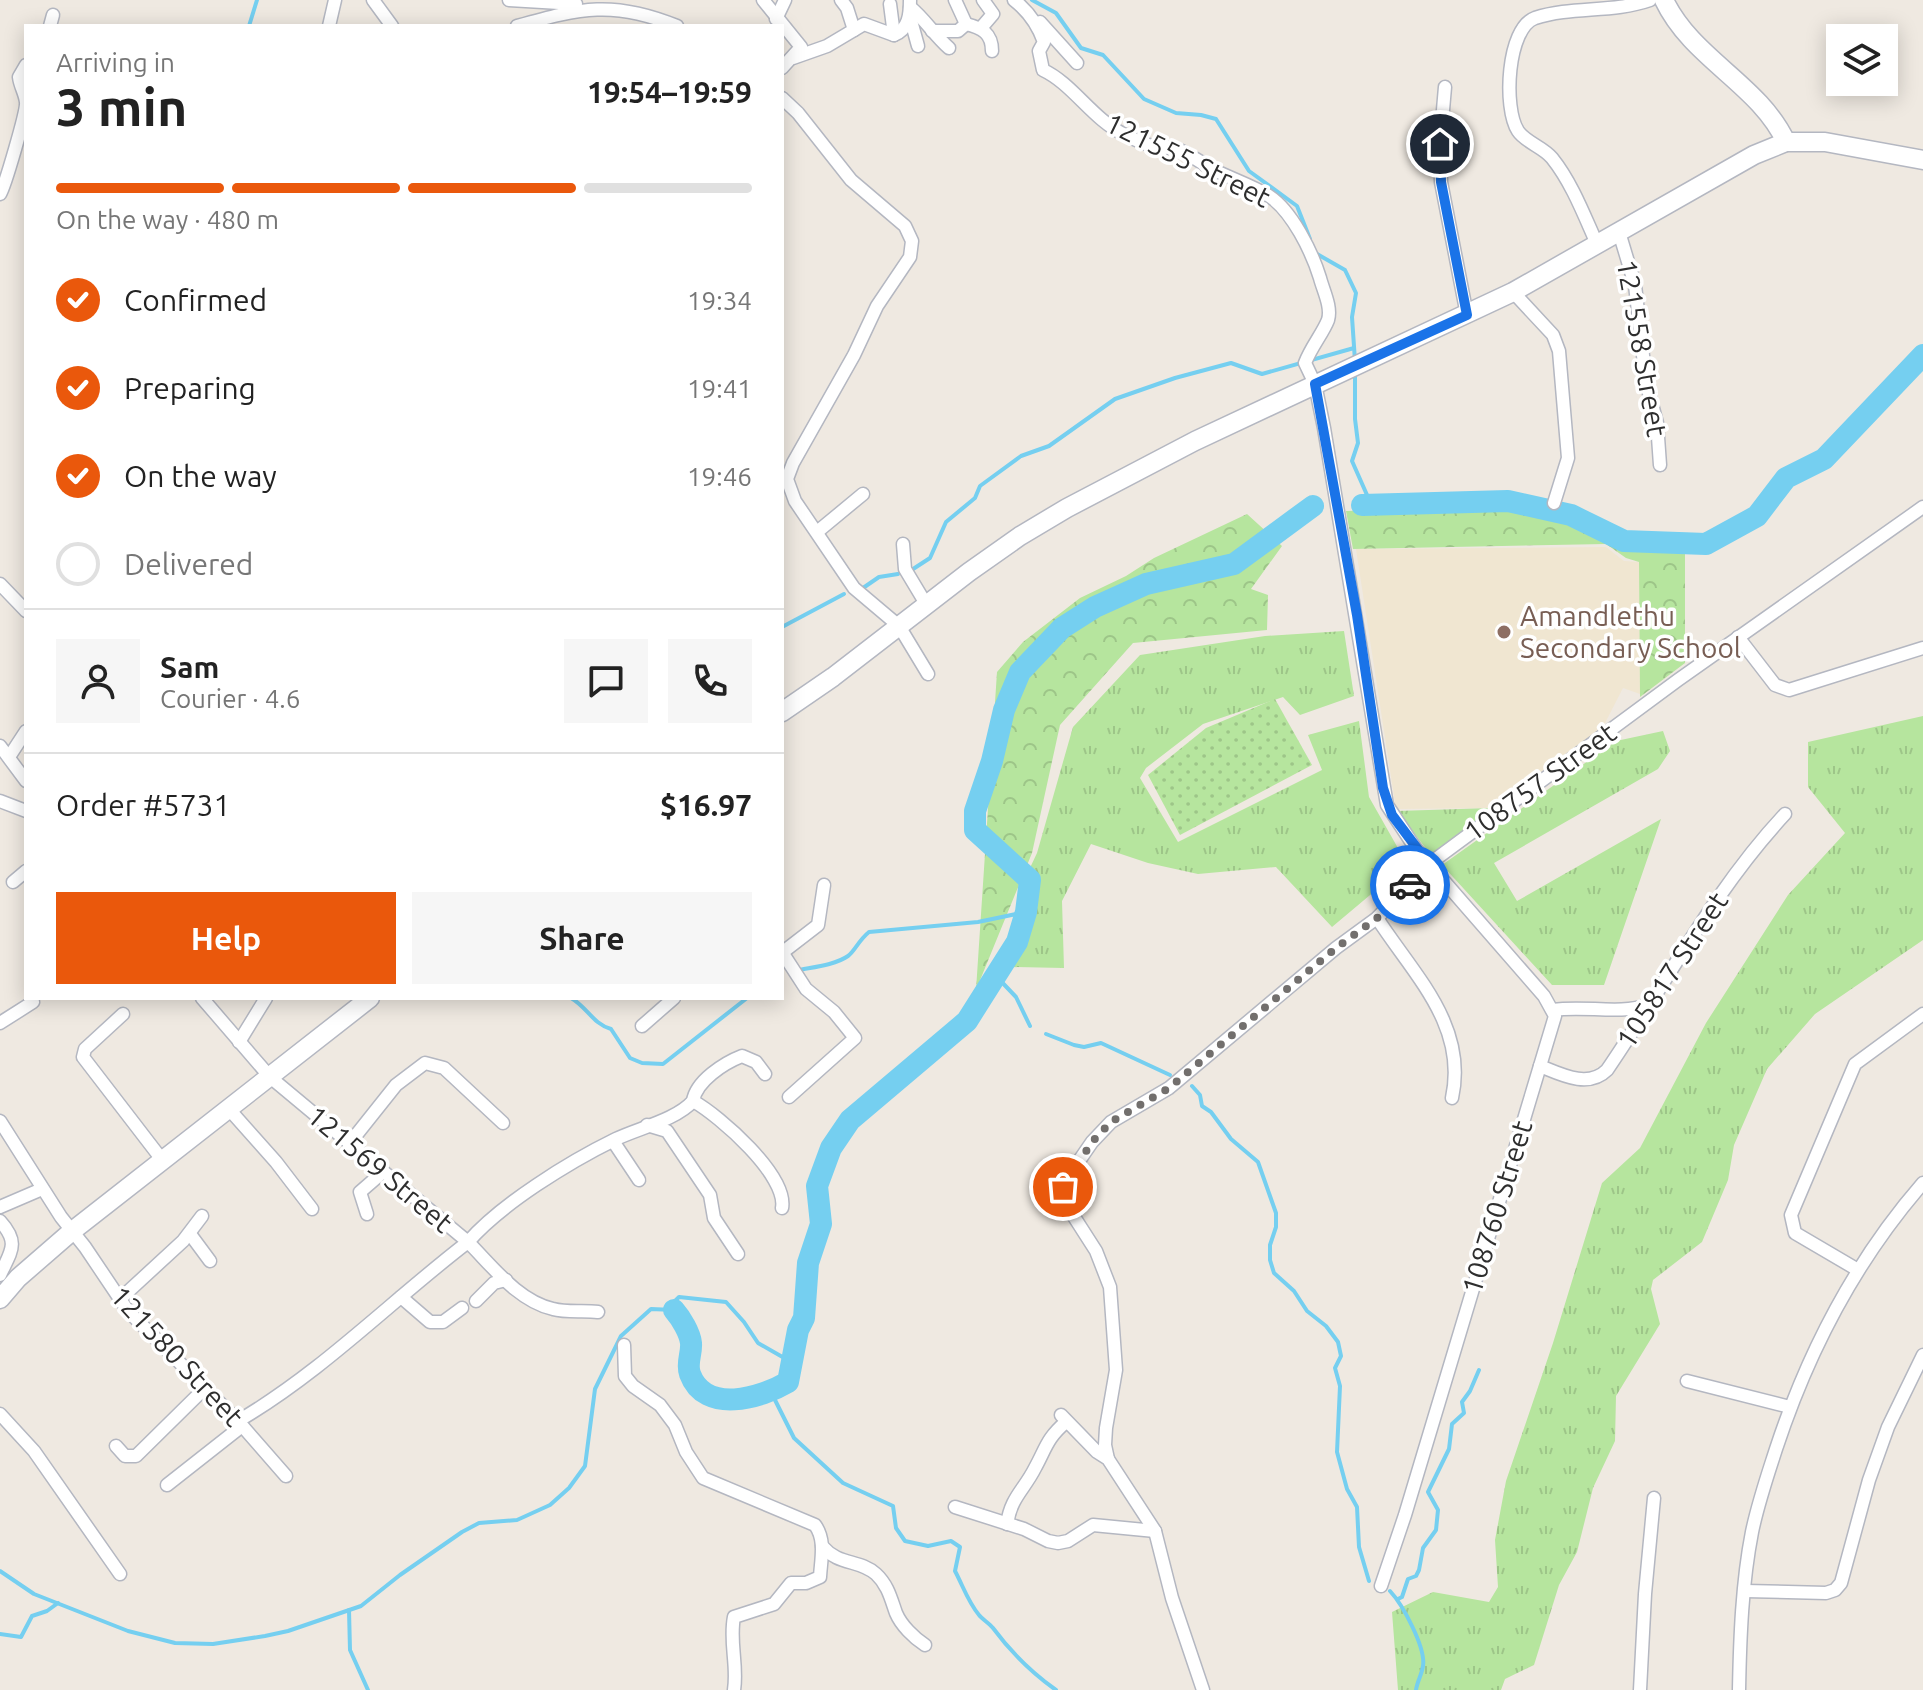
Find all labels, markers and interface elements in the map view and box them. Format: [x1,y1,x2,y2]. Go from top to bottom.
map controls [1826,24,1898,96]
button: layers [1826,24,1898,96]
text: Arriving in [56,48,175,77]
text: 19:54–19:59 [587,75,752,109]
text: 3 min [56,78,187,136]
street label: 121555 Street [1101,106,1276,213]
pin [1406,110,1474,178]
icon: home [1418,122,1462,166]
text: On the way · 480 m [56,205,279,234]
street label: 121558 Street [1612,257,1673,439]
icon: check [56,278,100,322]
text: Confirmed [124,283,267,317]
text: 19:34 [687,286,752,315]
icon: check [56,366,100,410]
text: Preparing [124,371,256,405]
text: 19:41 [687,374,752,403]
icon: check [56,454,100,498]
text: On the way [124,459,277,493]
text: 19:46 [687,462,752,491]
text: Delivered [124,547,253,581]
place label: Amandlethu Secondary School [1520,600,1741,663]
marker: Amandlethu Secondary School [1495,623,1513,641]
button: person [56,639,140,723]
button: chat [564,639,648,723]
button: phone [668,639,752,723]
text: Sam [160,650,219,684]
text: Courier · 4.6 [160,684,300,713]
street label: 108757 Street [1458,716,1621,847]
text: Order #5731 [56,788,230,822]
text: $16.97 [660,788,752,822]
courier [1370,845,1450,925]
icon: car [1388,863,1432,907]
street label: 105817 Street [1610,886,1733,1053]
button: Help [56,892,396,984]
button: Share [412,892,752,984]
street label: 121569 Street [302,1099,459,1238]
street label: 108760 Street [1455,1117,1538,1297]
pin [1029,1153,1097,1221]
icon: bag [1041,1165,1085,1209]
street label: 121580 Street [105,1280,250,1432]

